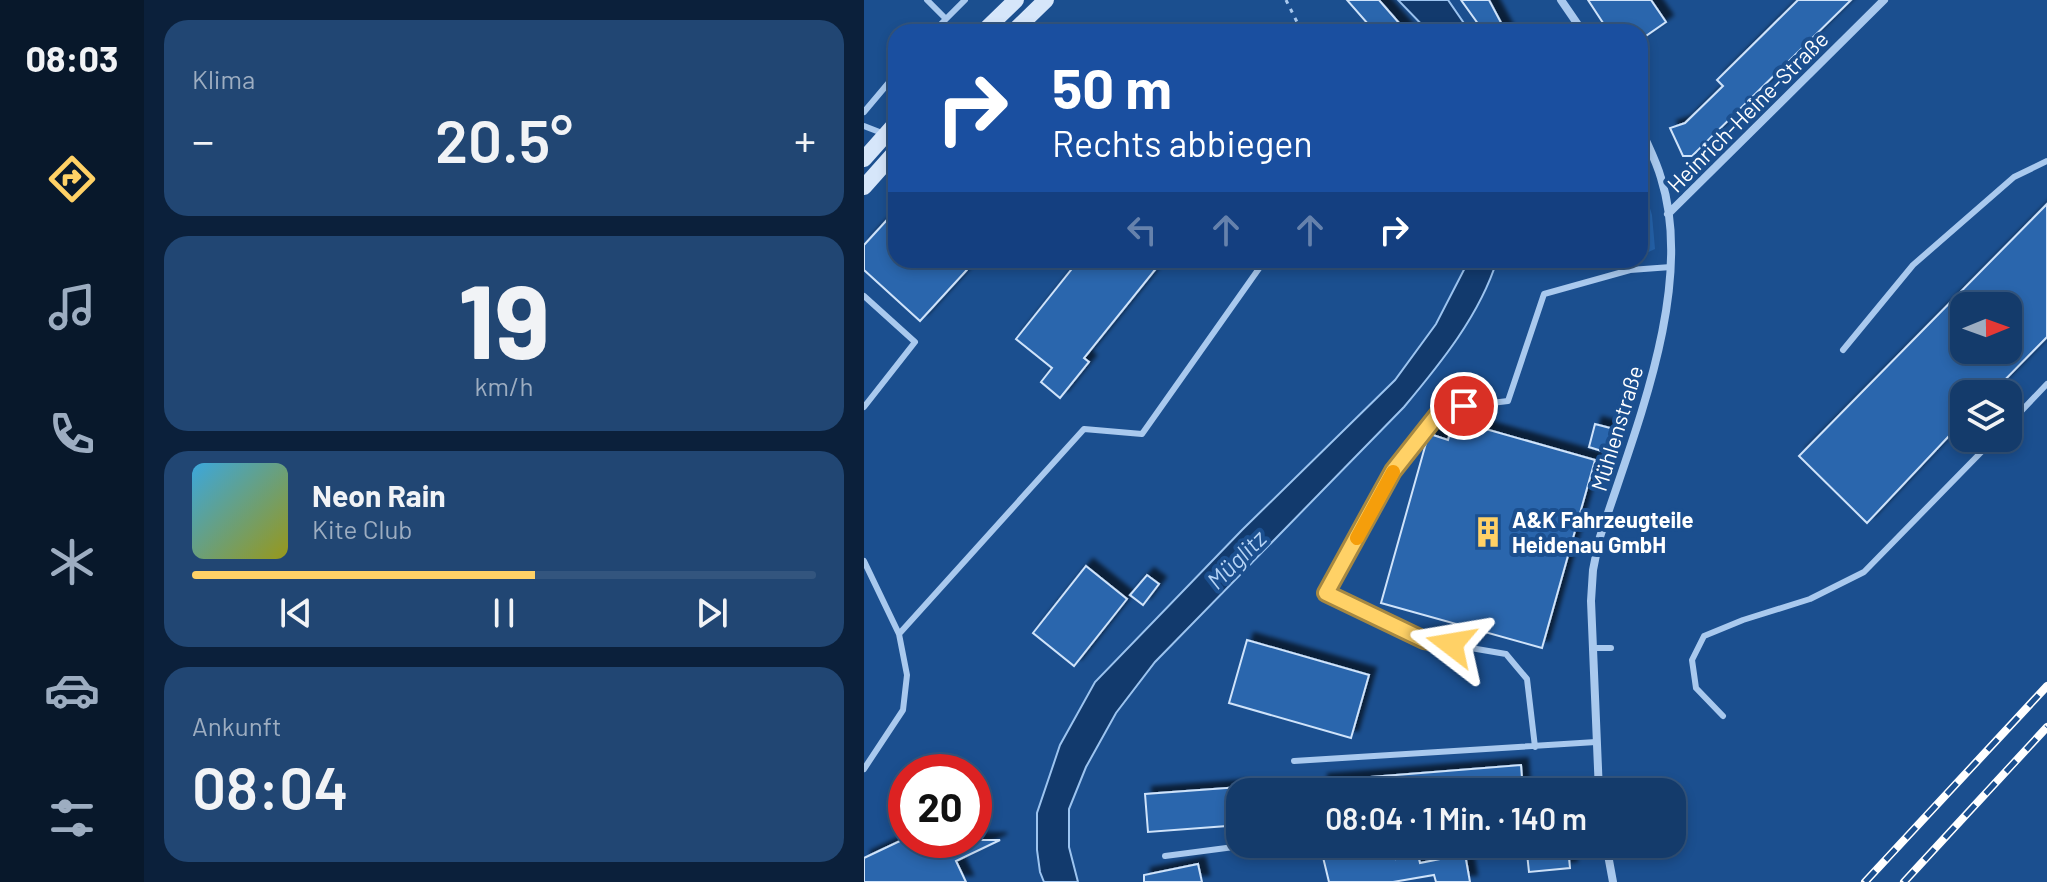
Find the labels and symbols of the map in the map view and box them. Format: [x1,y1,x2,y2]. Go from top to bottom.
street label: Heinrich-Heine-Straße [1661,25,1833,197]
north arrow [1950,292,2022,364]
street label: Mühlenstraße [1585,362,1647,494]
pin [1430,372,1498,440]
place label: A&K Fahrzeugteile Heidenau GmbH [1512,506,1693,557]
building icon: A&K Fahrzeugteile Heidenau GmbH [1471,515,1505,549]
water label: Müglitz [1200,523,1272,595]
position arrow [1409,602,1493,686]
speed limit sign: 20 [888,754,992,858]

